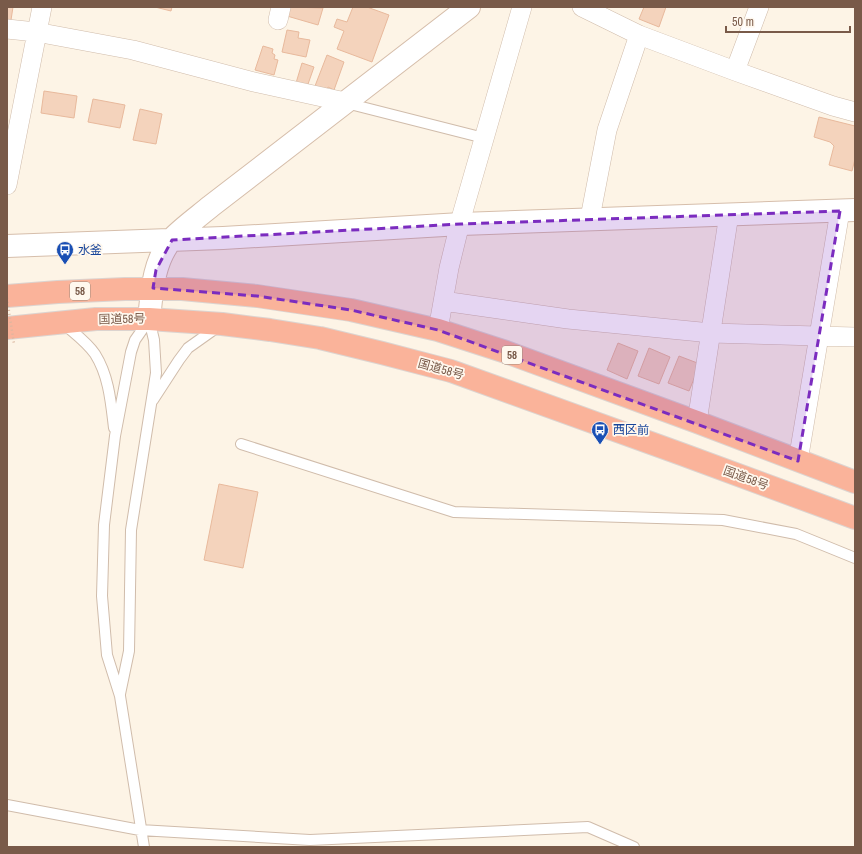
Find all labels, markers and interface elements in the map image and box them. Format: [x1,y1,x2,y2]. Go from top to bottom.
scale bar [726,8,850,34]
text: 50 m [732,14,754,30]
bus stop icon: 水釜 [55,240,75,265]
place label: 水釜 [78,242,102,258]
road number: 58 [70,282,90,300]
street label: 国道58号 [98,311,146,327]
road number: 58 [502,346,522,364]
street label: 国道58号 [416,355,466,383]
bus stop icon: 西区前 [590,420,610,445]
place label: 西区前 [613,422,649,438]
street label: 国道58号 [721,462,771,494]

